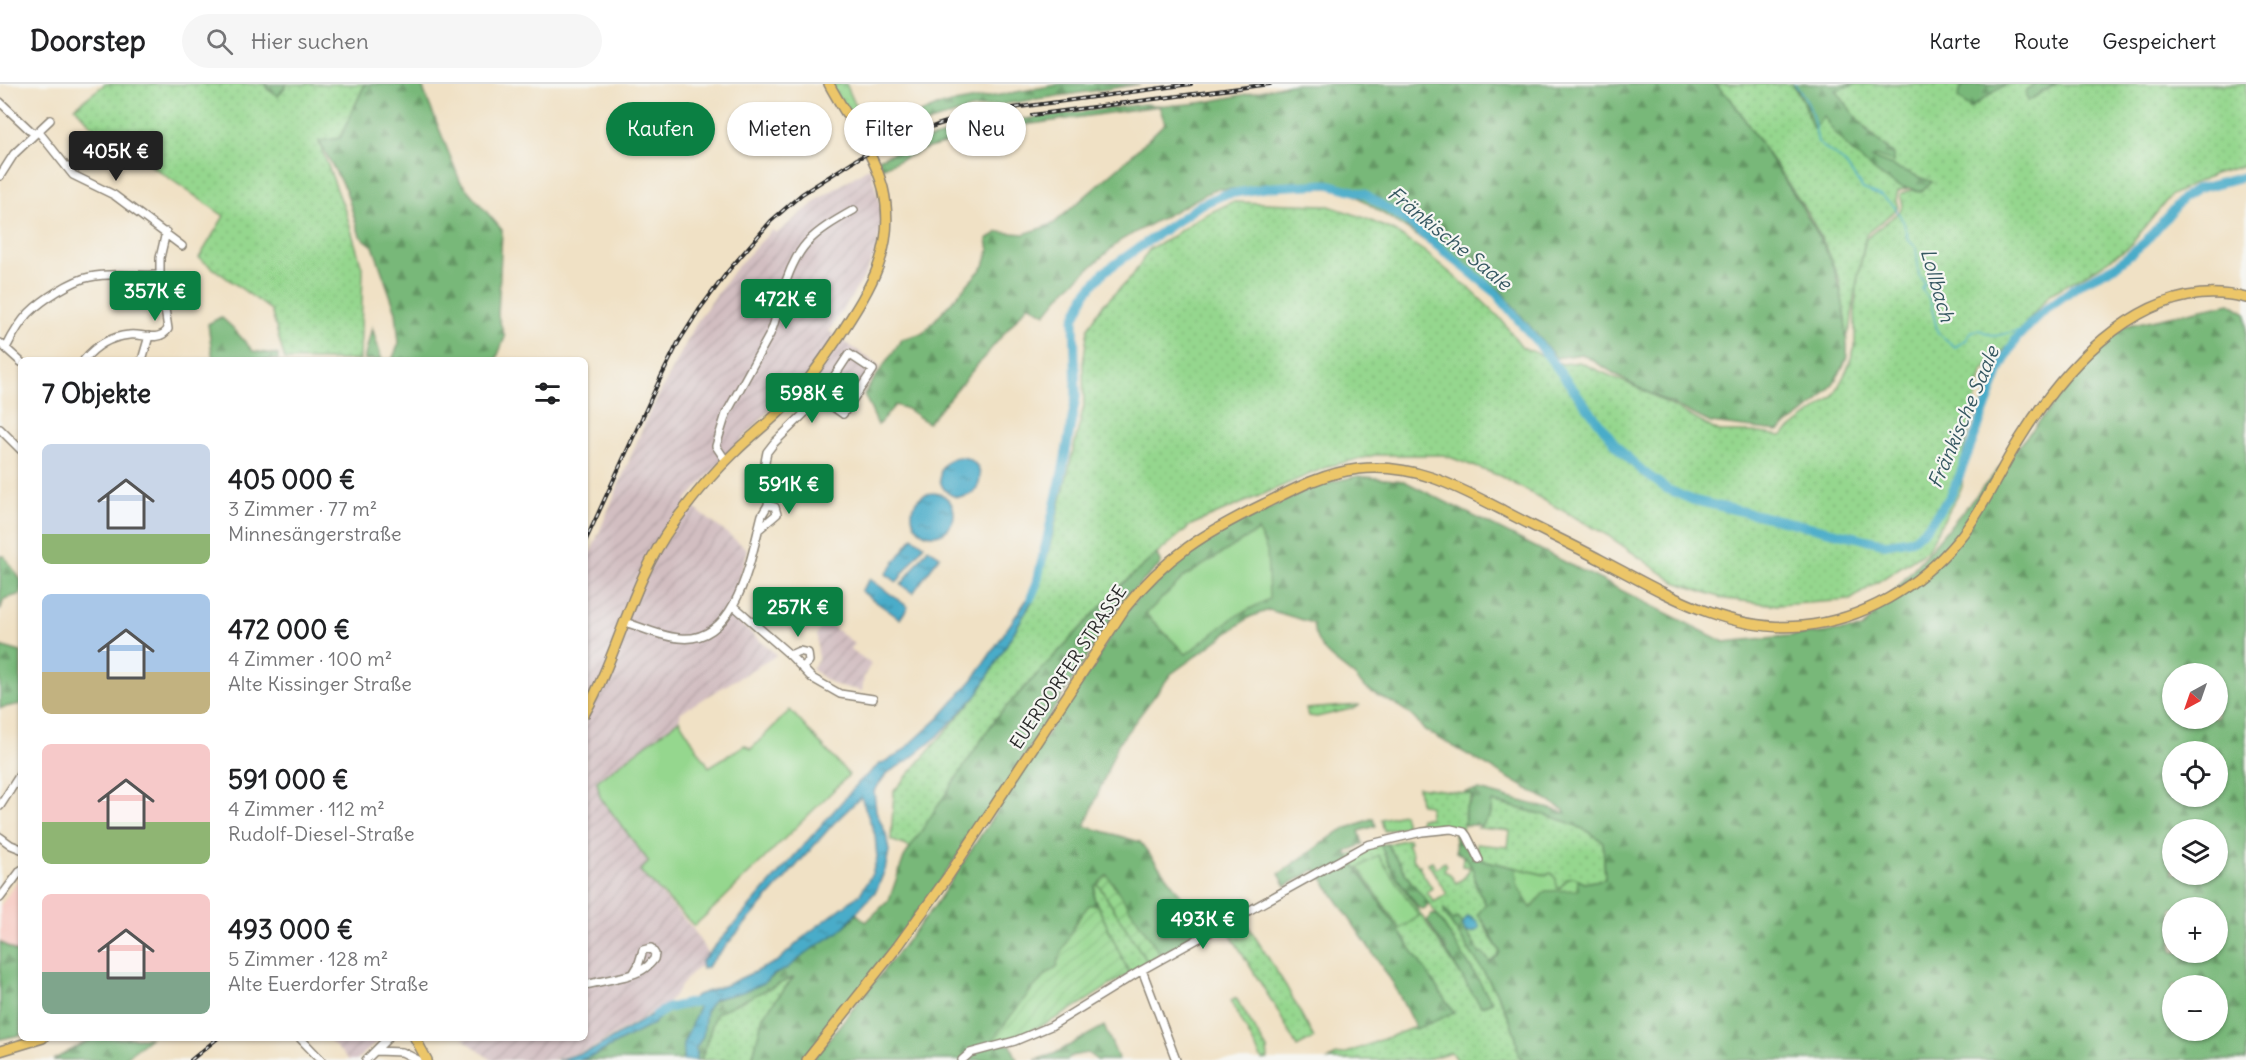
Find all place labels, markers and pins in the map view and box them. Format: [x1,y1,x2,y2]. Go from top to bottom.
pin: 405K € [67,131,165,182]
pin: 357K € [106,271,204,322]
pin: 472K € [737,279,835,330]
pin: 598K € [763,373,861,424]
pin: 591K € [740,464,838,515]
pin: 257K € [749,587,847,638]
pin: 493K € [1154,899,1252,950]

